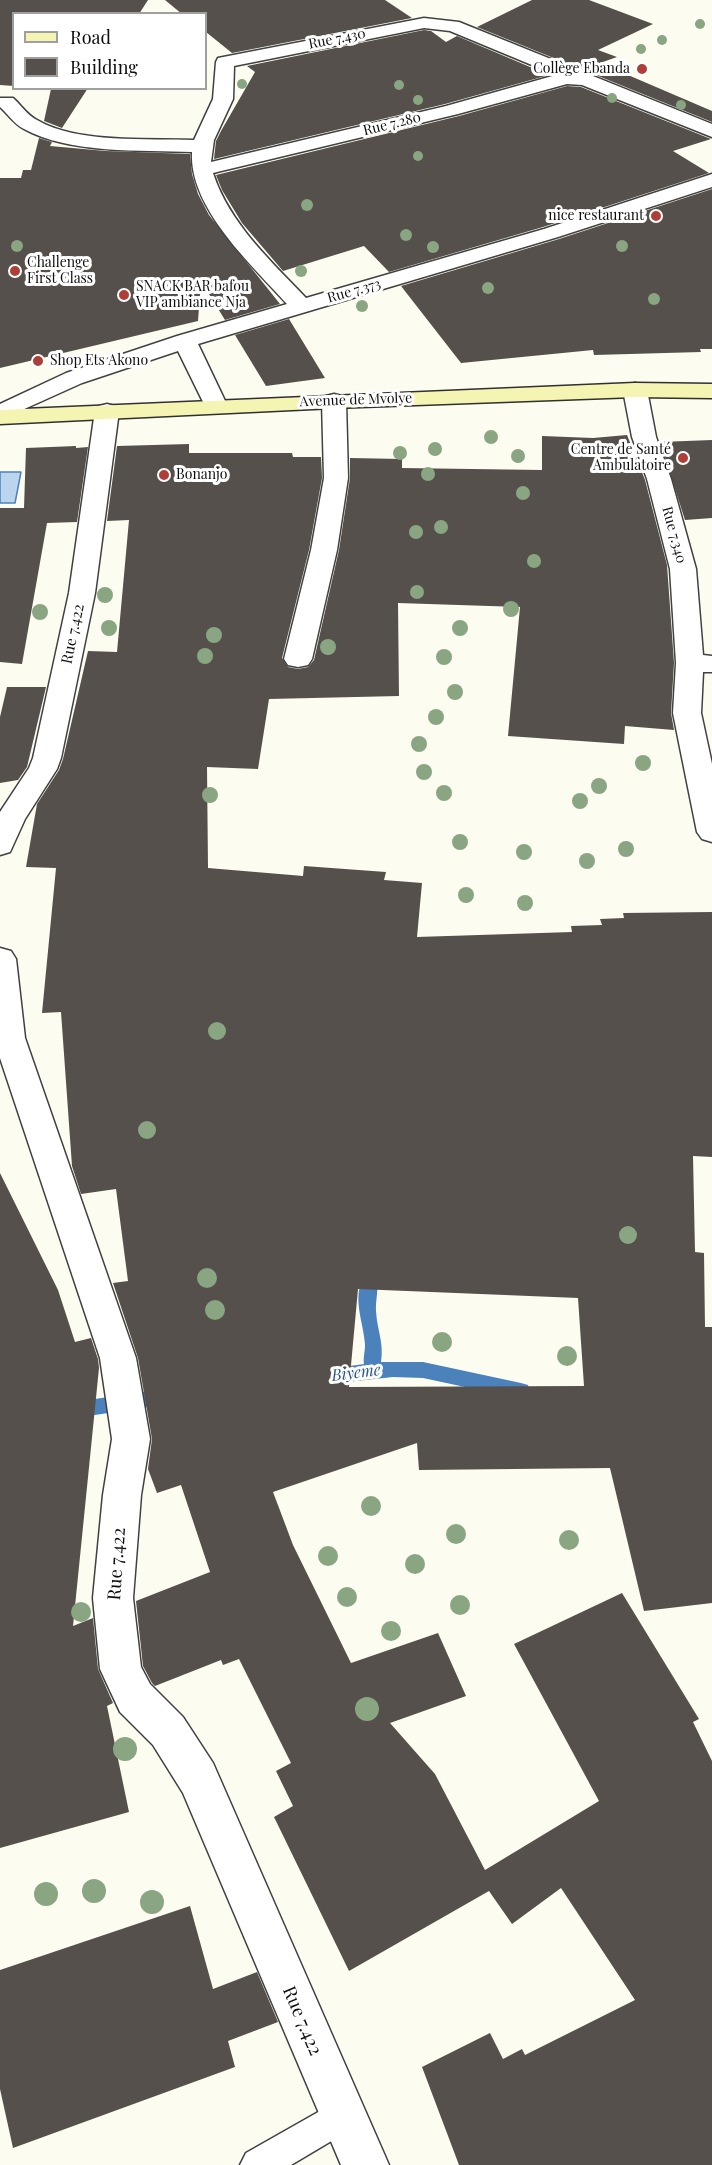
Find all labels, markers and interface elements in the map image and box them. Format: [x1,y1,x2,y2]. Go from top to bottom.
legend [12,12,207,90]
text: Road [70,25,111,49]
street label: Rue 7.430 [307,25,367,53]
text: Building [70,55,138,79]
place label: Collège Ebanda [533,61,630,77]
marker: Collège Ebanda [635,62,649,76]
street label: Rue 7.280 [361,109,423,139]
place label: nice restaurant [548,208,644,224]
marker: nice restaurant [649,209,663,223]
place label: Challenge First Class [27,255,93,288]
marker: Challenge First Class [8,264,22,278]
street label: Rue 7.373 [325,275,383,307]
place label: SNACK BAR bafou VIP ambiance Nja [136,279,249,312]
marker: SNACK BAR bafou VIP ambiance Nja [117,288,131,302]
place label: Shop Ets Akono [50,353,148,369]
marker: Shop Ets Akono [31,354,45,368]
street label: Avenue de Mvolye [299,390,413,410]
place label: Centre de Santé Ambulatoire [571,442,671,474]
marker: Centre de Santé Ambulatoire [676,451,690,465]
place label: Bonanjo [176,467,227,483]
marker: Bonanjo [157,468,171,482]
street label: Rue 7.340 [658,505,690,565]
street label: Rue 7.422 [58,602,88,666]
water label: Biyeme [330,1360,382,1386]
street label: Rue 7.422 [104,1527,130,1601]
street label: Rue 7.422 [278,1983,326,2059]

